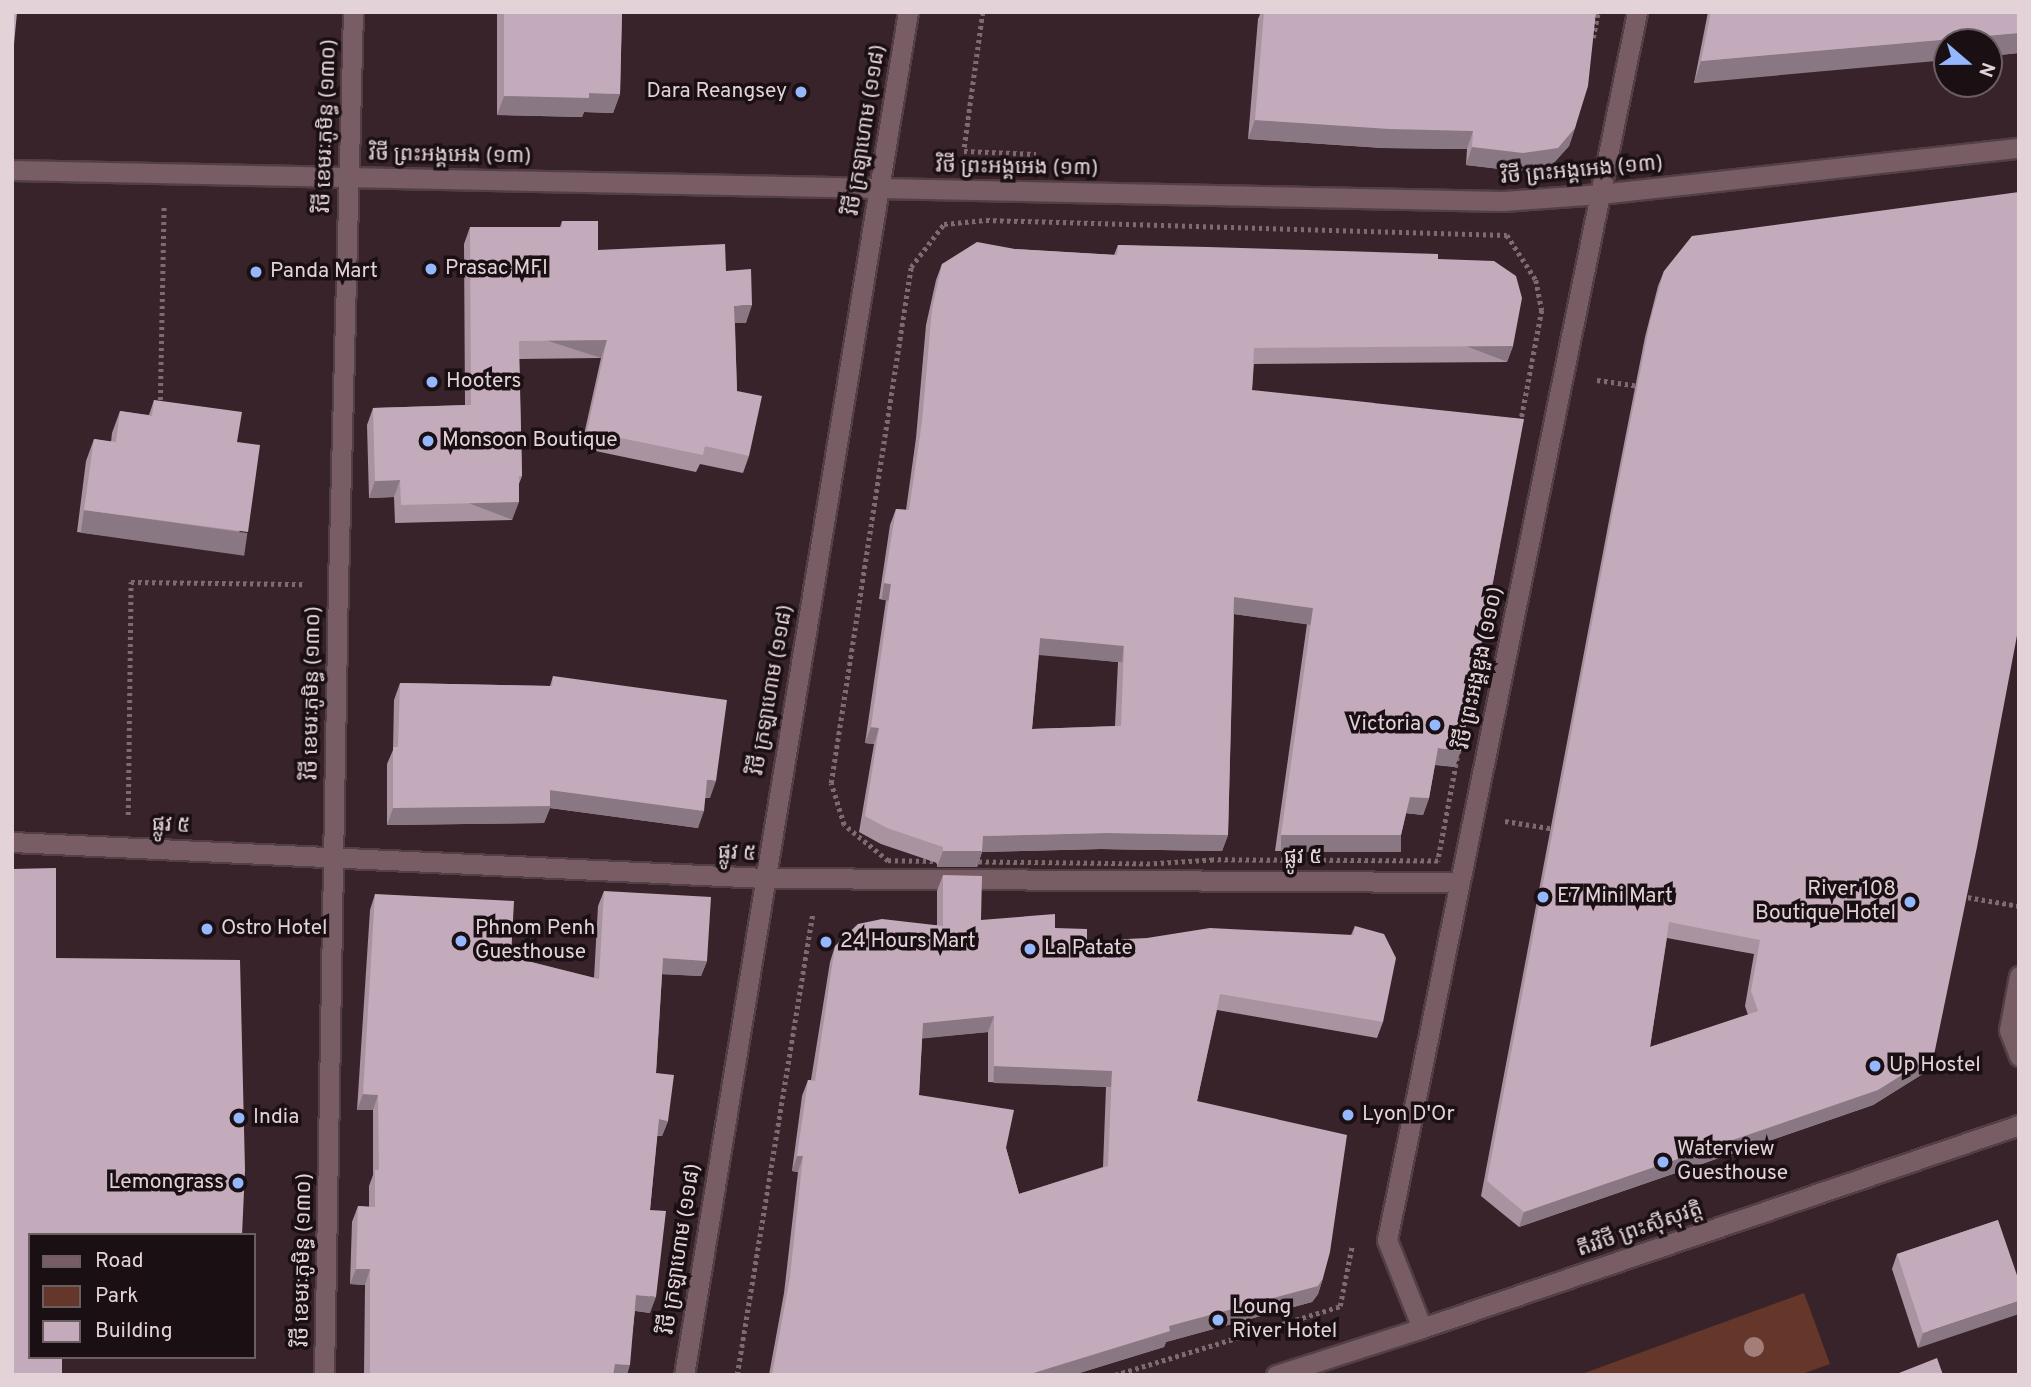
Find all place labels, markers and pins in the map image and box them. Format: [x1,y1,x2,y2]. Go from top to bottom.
place label: Dara Reangsey [646,79,787,105]
marker: Dara Reangsey [793,84,809,100]
place label: Prasac MFI [445,256,548,282]
place label: Panda Mart [270,259,378,285]
marker: Prasac MFI [423,261,439,277]
marker: Panda Mart [248,264,264,280]
place label: Hooters [446,369,521,395]
marker: Hooters [424,374,440,390]
place label: Monsoon Boutique [442,428,618,454]
marker: Monsoon Boutique [420,433,436,449]
place label: Victoria [1348,712,1421,738]
marker: Victoria [1427,717,1443,733]
place label: River 108 Boutique Hotel [1755,877,1896,927]
place label: E7 Mini Mart [1557,884,1674,910]
marker: E7 Mini Mart [1535,889,1551,905]
marker: River 108 Boutique Hotel [1902,894,1918,910]
place label: Ostro Hotel [221,916,328,942]
place label: Phnom Penh Guesthouse [475,916,595,966]
marker: Ostro Hotel [199,921,215,937]
place label: 24 Hours Mart [840,929,976,955]
marker: Phnom Penh Guesthouse [453,933,469,949]
marker: 24 Hours Mart [818,934,834,950]
place label: La Patate [1044,936,1133,962]
marker: La Patate [1022,941,1038,957]
place label: Up Hostel [1889,1053,1981,1079]
marker: Up Hostel [1867,1058,1883,1074]
place label: Lyon D'Or [1362,1102,1455,1128]
place label: India [253,1105,299,1131]
marker: Lyon D'Or [1340,1107,1356,1123]
marker: India [231,1110,247,1126]
place label: Waterview Guesthouse [1677,1137,1788,1187]
marker: Waterview Guesthouse [1655,1154,1671,1170]
place label: Lemongrass [108,1170,224,1196]
marker: Lemongrass [230,1175,246,1191]
place label: Loung River Hotel [1232,1295,1337,1345]
marker: Loung River Hotel [1210,1312,1226,1328]

